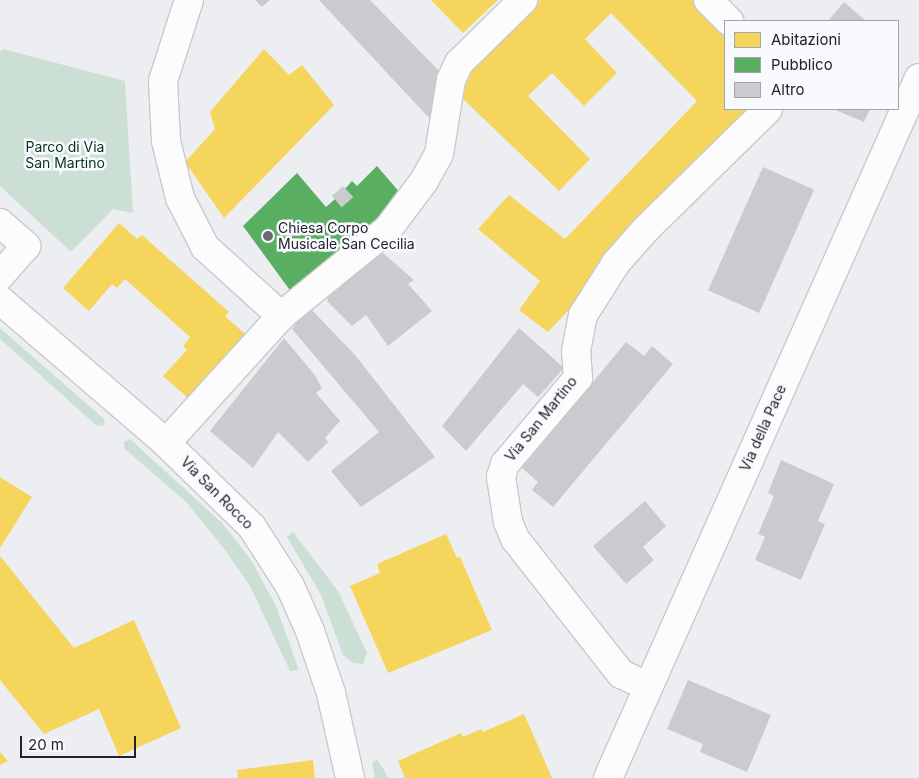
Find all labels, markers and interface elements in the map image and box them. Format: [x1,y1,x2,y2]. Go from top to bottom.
legend [724,20,899,110]
text: Abitazioni [771,30,841,49]
text: Pubblico [771,55,833,74]
text: Altro [771,80,805,99]
park label: Parco di Via San Martino [25,139,105,172]
place label: Chiesa Corpo Musicale San Cecilia [278,220,415,252]
marker: Chiesa Corpo Musicale San Cecilia [262,230,274,242]
street label: Via San Martino [502,373,580,465]
street label: Via della Pace [736,382,790,474]
street label: Via San Rocco [177,453,257,533]
scale bar [22,726,139,758]
text: 20 m [28,735,64,754]

